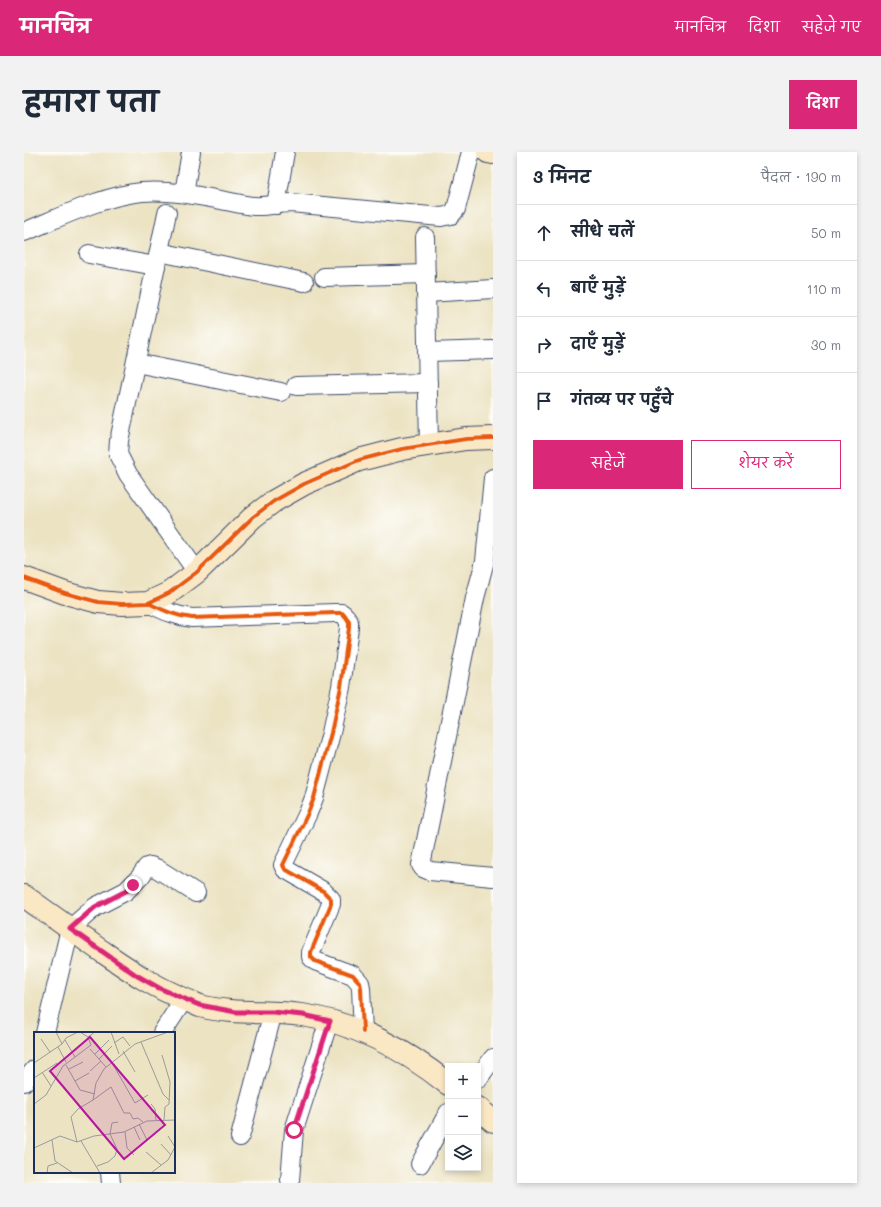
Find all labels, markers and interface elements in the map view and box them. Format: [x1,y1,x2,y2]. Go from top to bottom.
text: मानचित्र [20,13,91,38]
text: मानचित्र [675,17,726,36]
text: दिशा [748,17,780,36]
text: सहेजे गए [802,17,861,36]
button: दिशा [789,80,857,129]
text: हमारा पता [24,83,159,119]
text: 3 मिनट [533,165,591,187]
text: पैदल · 190 m [761,168,841,185]
text: सीधे चलें [571,221,634,241]
icon: ahead [533,222,555,244]
text: 50 m [811,224,841,241]
text: बाएँ मुड़ें [571,277,625,297]
icon: left [533,278,555,300]
text: 110 m [807,280,841,297]
text: दाएँ मुड़ें [571,333,625,353]
icon: right [533,334,555,356]
text: 30 m [811,336,841,353]
text: गंतव्य पर पहुँचे [571,389,673,409]
icon: arrive [533,390,555,412]
button: सहेजें [533,440,683,489]
button: शेयर करें [691,440,841,489]
route end [124,876,142,894]
inset map [34,1032,175,1173]
map controls [445,1063,481,1171]
button: + [445,1063,481,1099]
button: − [445,1099,481,1135]
route start [285,1121,303,1139]
button: layers [445,1135,481,1171]

